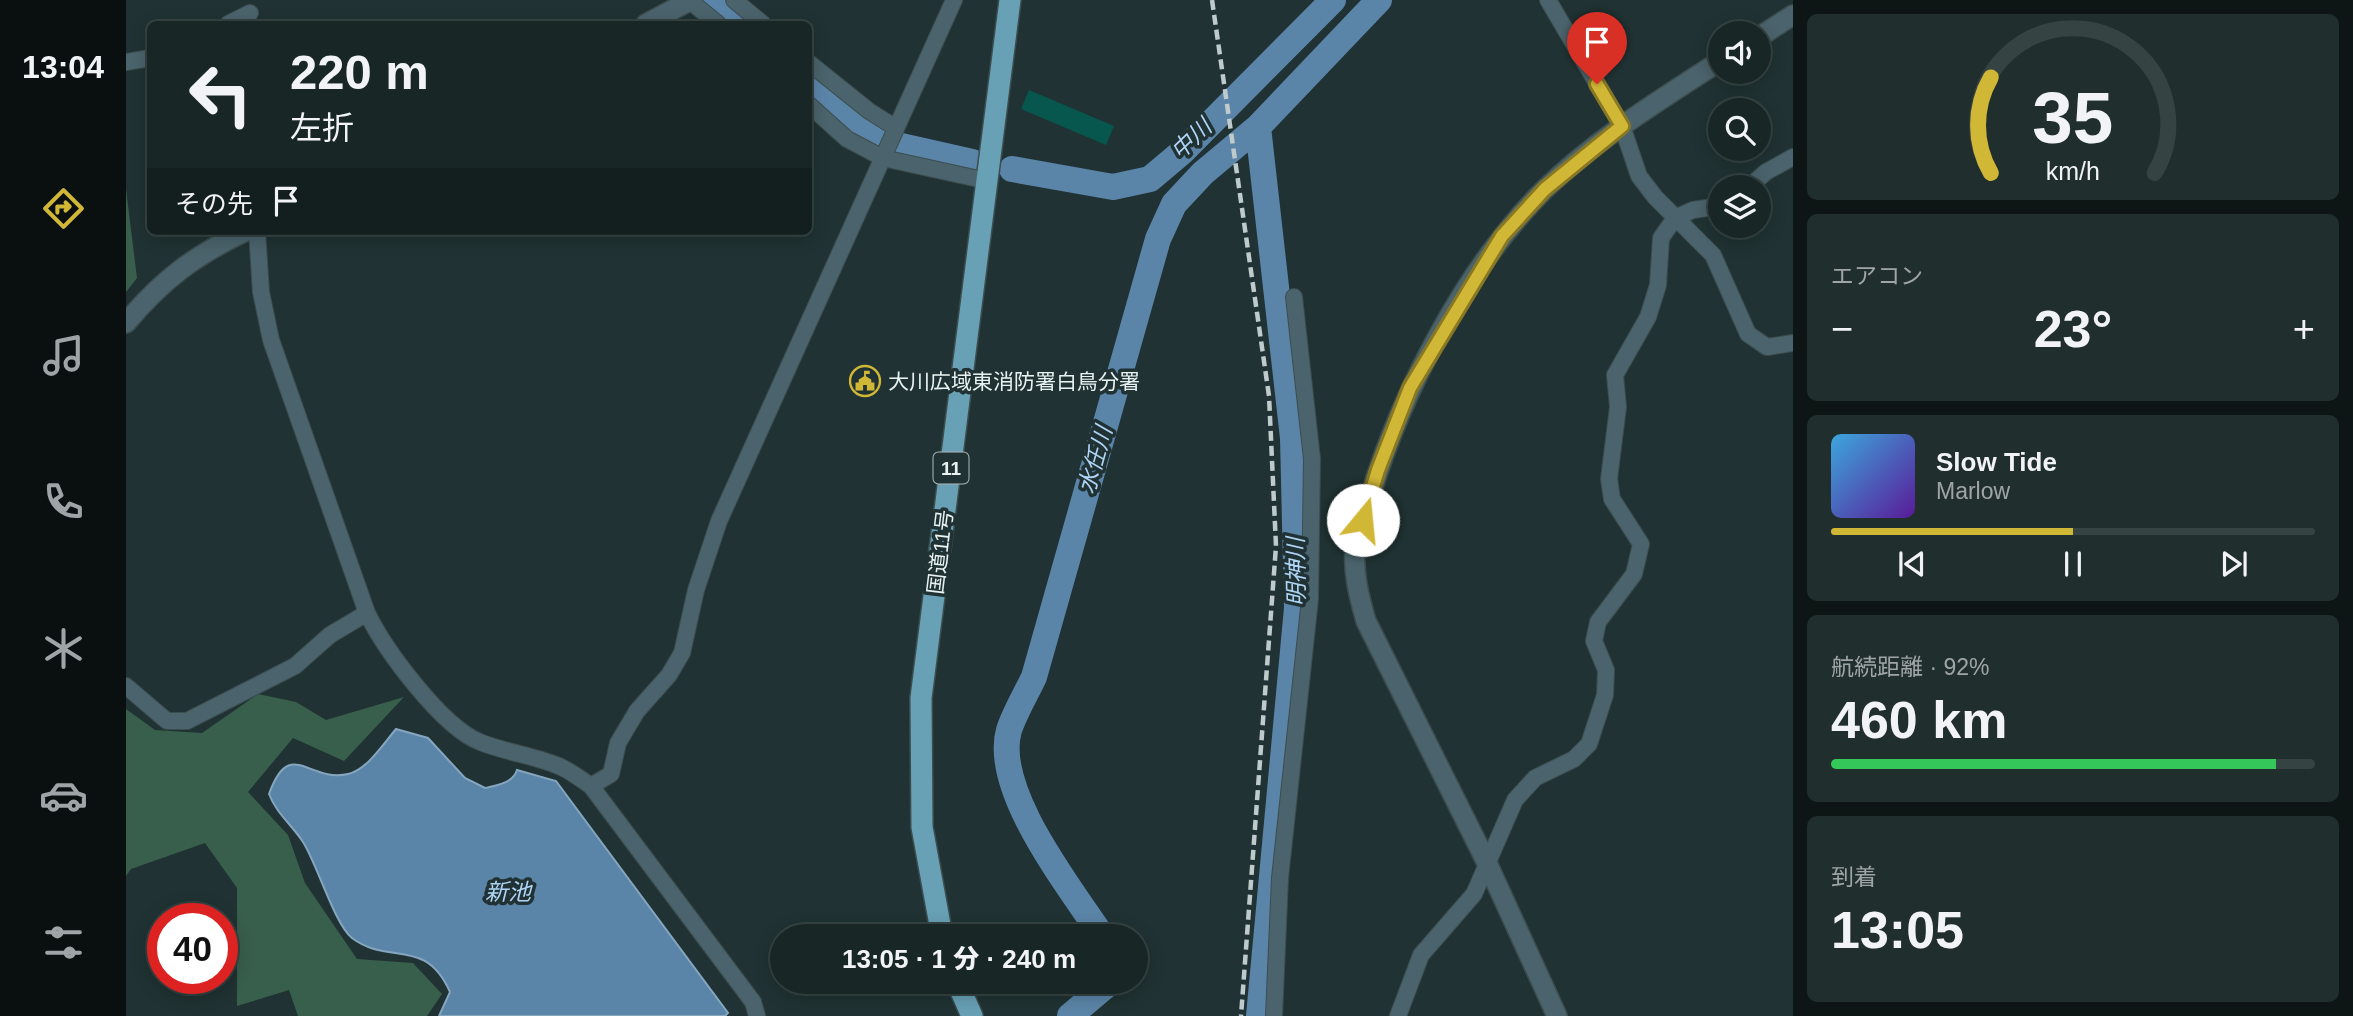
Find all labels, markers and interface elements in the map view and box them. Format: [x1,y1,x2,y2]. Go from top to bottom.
pin [1567,12.0,1627,84]
map controls [1708,21,1771,238]
button: sound [1708,21,1771,84]
icon: arrive [1578,23,1616,61]
text: 220 m [290,45,429,99]
text: 13:04 [22,49,104,85]
icon: left [175,49,266,140]
text: 35 [2033,78,2113,159]
button: search [1708,98,1771,161]
text: 左折 [290,110,354,146]
water label: 中川 [1165,112,1219,164]
text: km/h [2046,157,2100,185]
button: layers [1708,175,1771,238]
icon: arrive [267,182,305,220]
icon: directions [39,184,88,233]
text: その先 [175,189,253,219]
text: エアコン [1831,263,1923,289]
text: 23° [2034,300,2112,358]
text: − [1831,308,1853,350]
text: + [2293,308,2315,350]
icon: music [39,331,88,380]
public building icon: 大川広域東消防署白鳥分署 [848,364,882,398]
place label: 大川広域東消防署白鳥分署 [888,370,1140,393]
water label: 水任川 [1073,420,1118,497]
text: Slow Tide [1936,447,2057,477]
road number: 11 [934,453,968,484]
icon: phone [39,477,88,526]
text: Marlow [1936,478,2010,504]
position arrow [1326,483,1400,557]
street label: 国道11号 [923,509,957,595]
water label: 明神川 [1282,534,1310,607]
icon: previous [1893,545,1931,583]
icon: pause [2054,545,2092,583]
icon: next [2215,545,2253,583]
icon: climate [39,624,88,673]
text: 航続距離 · 92% [1831,654,1989,680]
text: 460 km [1831,691,2007,749]
icon: car [39,771,88,820]
text: 到着 [1831,864,1877,890]
water label: 新池 [485,879,533,905]
text: 13:05 [1831,901,1964,959]
speed limit sign: 40 [147,903,238,994]
icon: filters [39,918,88,967]
text: 13:05 · 1 分 · 240 m [842,944,1076,974]

